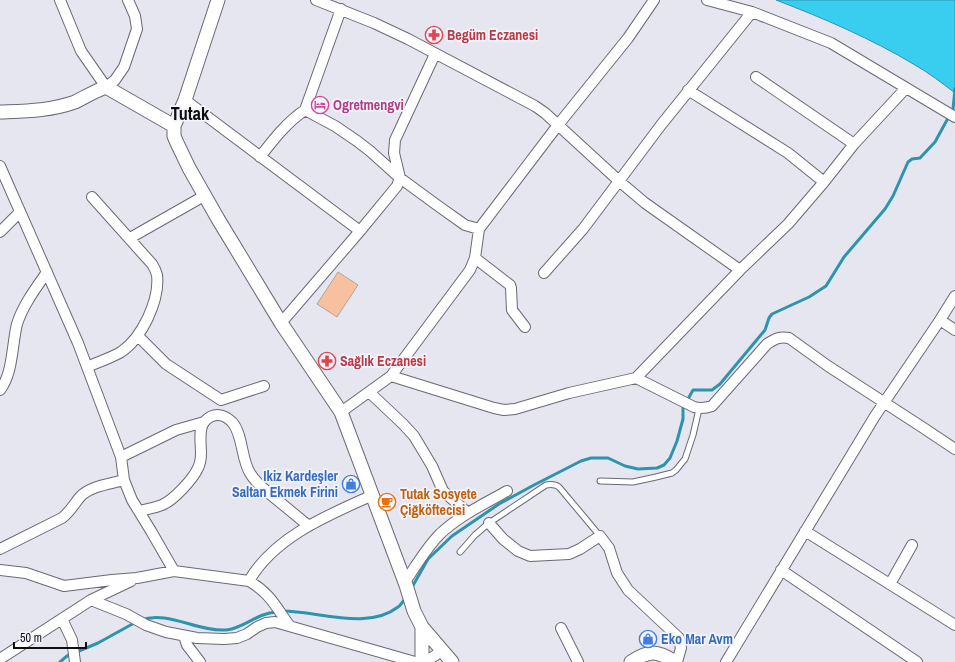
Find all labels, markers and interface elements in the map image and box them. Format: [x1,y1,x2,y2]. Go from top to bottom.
pharmacy icon: Begüm Eczanesi [424,25,444,45]
place label: Begüm Eczanesi [447,26,538,44]
hotel icon: Ogretmengvi [310,95,330,115]
place label: Ogretmengvi [333,96,404,114]
district label: Tutak [171,101,210,126]
pharmacy icon: Sağlık Eczanesi [317,351,337,371]
place label: Sağlık Eczanesi [340,352,426,370]
place label: Ikiz Kardeşler Saltan Ekmek Firini [232,467,339,501]
shop icon: Ikiz Kardeşler Saltan Ekmek Firini [341,474,361,494]
place label: Tutak Sosyete Çiğköftecisi [400,485,477,519]
cafe icon: Tutak Sosyete Çiğköftecisi [377,492,397,512]
scale bar [14,624,86,650]
shop icon: Eko Mar Avm [638,629,658,649]
text: 50 m [20,630,42,646]
place label: Eko Mar Avm [661,630,733,648]

